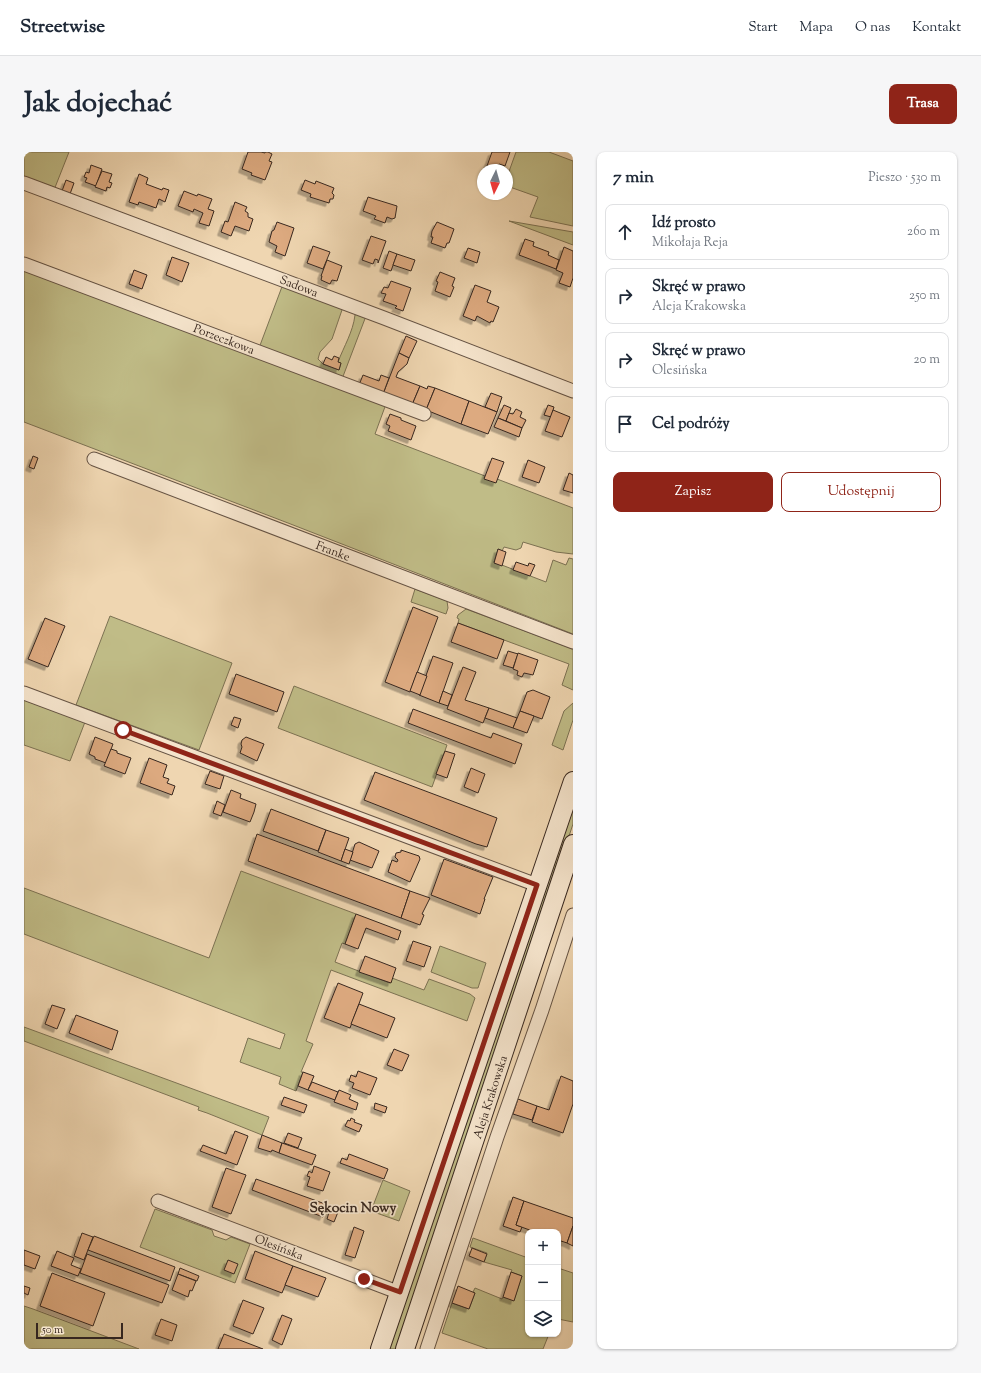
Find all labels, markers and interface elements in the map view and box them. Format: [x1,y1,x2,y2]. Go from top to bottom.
text: Streetwise [20,14,105,41]
text: Start [748,18,778,38]
text: Mapa [800,18,833,38]
text: O nas [855,18,890,38]
text: Kontakt [912,18,961,38]
text: Jak dojechać [24,84,172,124]
button: Trasa [889,84,957,124]
north arrow [477,164,513,200]
text: 7 min [613,166,654,190]
text: Pieszo · 530 m [868,169,941,187]
text: Idź prosto [652,213,716,234]
icon: ahead [614,221,636,243]
text: 260 m [907,223,940,241]
text: Mikołaja Reja [652,234,728,252]
street label: Sadowa [277,271,321,303]
text: Skręć w prawo [652,277,746,298]
icon: right [614,285,636,307]
text: 250 m [909,287,940,305]
text: Aleja Krakowska [652,298,746,316]
street label: Porzeczkowa [190,320,257,360]
text: Skręć w prawo [652,341,746,362]
icon: right [614,349,636,371]
text: 20 m [914,351,940,369]
text: Olesińska [652,362,707,380]
icon: arrive [614,413,636,435]
text: Cel podróży [652,414,730,435]
button: Zapisz [613,472,773,512]
button: Udostępnij [781,472,941,512]
street label: Franke [313,537,353,567]
route start [114,721,132,739]
street label: Aleja Krakowska [469,1053,513,1141]
district label: Sękocin Nowy [309,1199,397,1219]
map controls [525,1229,561,1337]
button: + [525,1229,561,1265]
street label: Olesińska [252,1230,306,1266]
button: − [525,1265,561,1301]
route end [355,1270,373,1288]
button: layers [525,1301,561,1337]
scale bar [36,1321,123,1340]
text: 50 m [42,1322,63,1338]

